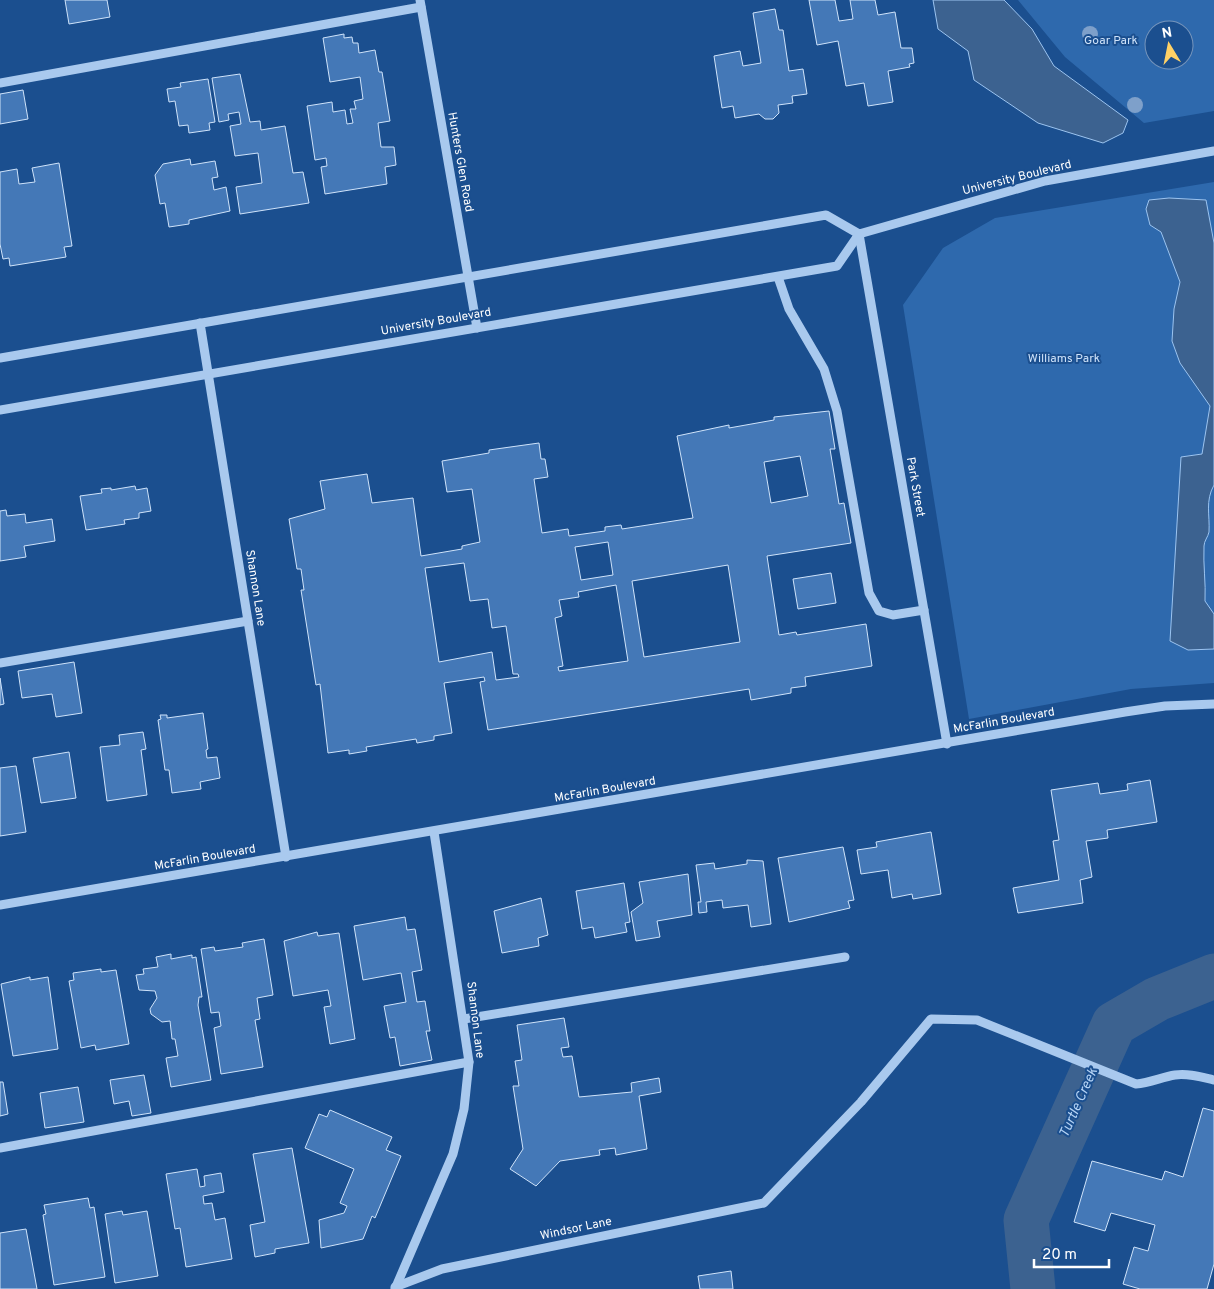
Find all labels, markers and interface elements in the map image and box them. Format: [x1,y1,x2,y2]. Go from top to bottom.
north arrow [1144,20,1194,70]
text: N [1161,24,1173,43]
park label: Goar Park [1084,33,1138,49]
street label: Hunters Glen Road [443,111,477,213]
street label: University Boulevard [961,157,1073,199]
street label: University Boulevard [380,304,492,340]
park label: Williams Park [1028,351,1100,367]
street label: Park Street [902,456,928,518]
street label: Shannon Lane [241,549,269,627]
street label: McFarlin Boulevard [952,704,1056,738]
street label: McFarlin Boulevard [553,773,657,807]
street label: McFarlin Boulevard [153,841,257,875]
street label: Shannon Lane [462,981,488,1059]
water label: Turtle Creek [1056,1065,1102,1140]
street label: Windsor Lane [539,1214,613,1244]
scale bar [1034,1236,1109,1268]
text: 20 m [1042,1246,1077,1265]

